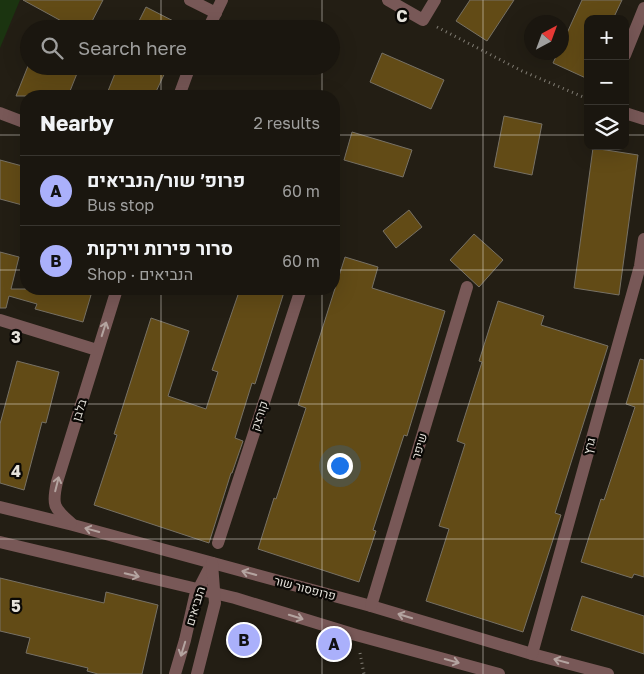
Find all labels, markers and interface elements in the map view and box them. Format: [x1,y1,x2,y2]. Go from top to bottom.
text: C [396,6,408,26]
north arrow [524,15,569,60]
map controls [584,15,629,150]
button: + [584,15,629,60]
search box [20,20,340,75]
icon: search [38,34,66,62]
text: Search here [78,36,187,59]
button: − [584,60,629,105]
button: layers [584,105,629,150]
text: Nearby [40,110,114,136]
text: 2 results [254,113,320,133]
text: פרופ׳ שור/הנביאים [87,168,245,191]
text: A [50,181,62,201]
text: 60 m [282,181,320,201]
text: Bus stop [87,195,154,215]
text: סרור פירות וירקות [87,236,233,259]
text: B [50,251,62,271]
text: 60 m [282,251,320,271]
text: Shop · הנביאים [87,264,193,284]
one-way arrow [100,321,110,337]
text: 3 [11,327,21,347]
street label: בלבן [69,397,90,423]
street label: קורצק [247,399,271,433]
street label: שיפר [408,431,430,461]
street label: גרץ [580,436,599,456]
your location [327,453,353,479]
text: 4 [11,461,21,481]
one-way arrow [53,477,62,493]
one-way arrow [84,525,100,534]
one-way arrow [241,567,257,577]
one-way arrow [124,571,140,580]
street label: פרופסור שור [272,573,338,603]
street label: הנביאים [182,585,208,627]
text: 5 [11,596,21,616]
one-way arrow [398,610,414,620]
one-way arrow [287,612,303,622]
pin: B [228,621,260,659]
pin: A [318,625,350,663]
one-way arrow [177,641,187,657]
one-way arrow [554,656,570,666]
one-way arrow [443,657,459,666]

